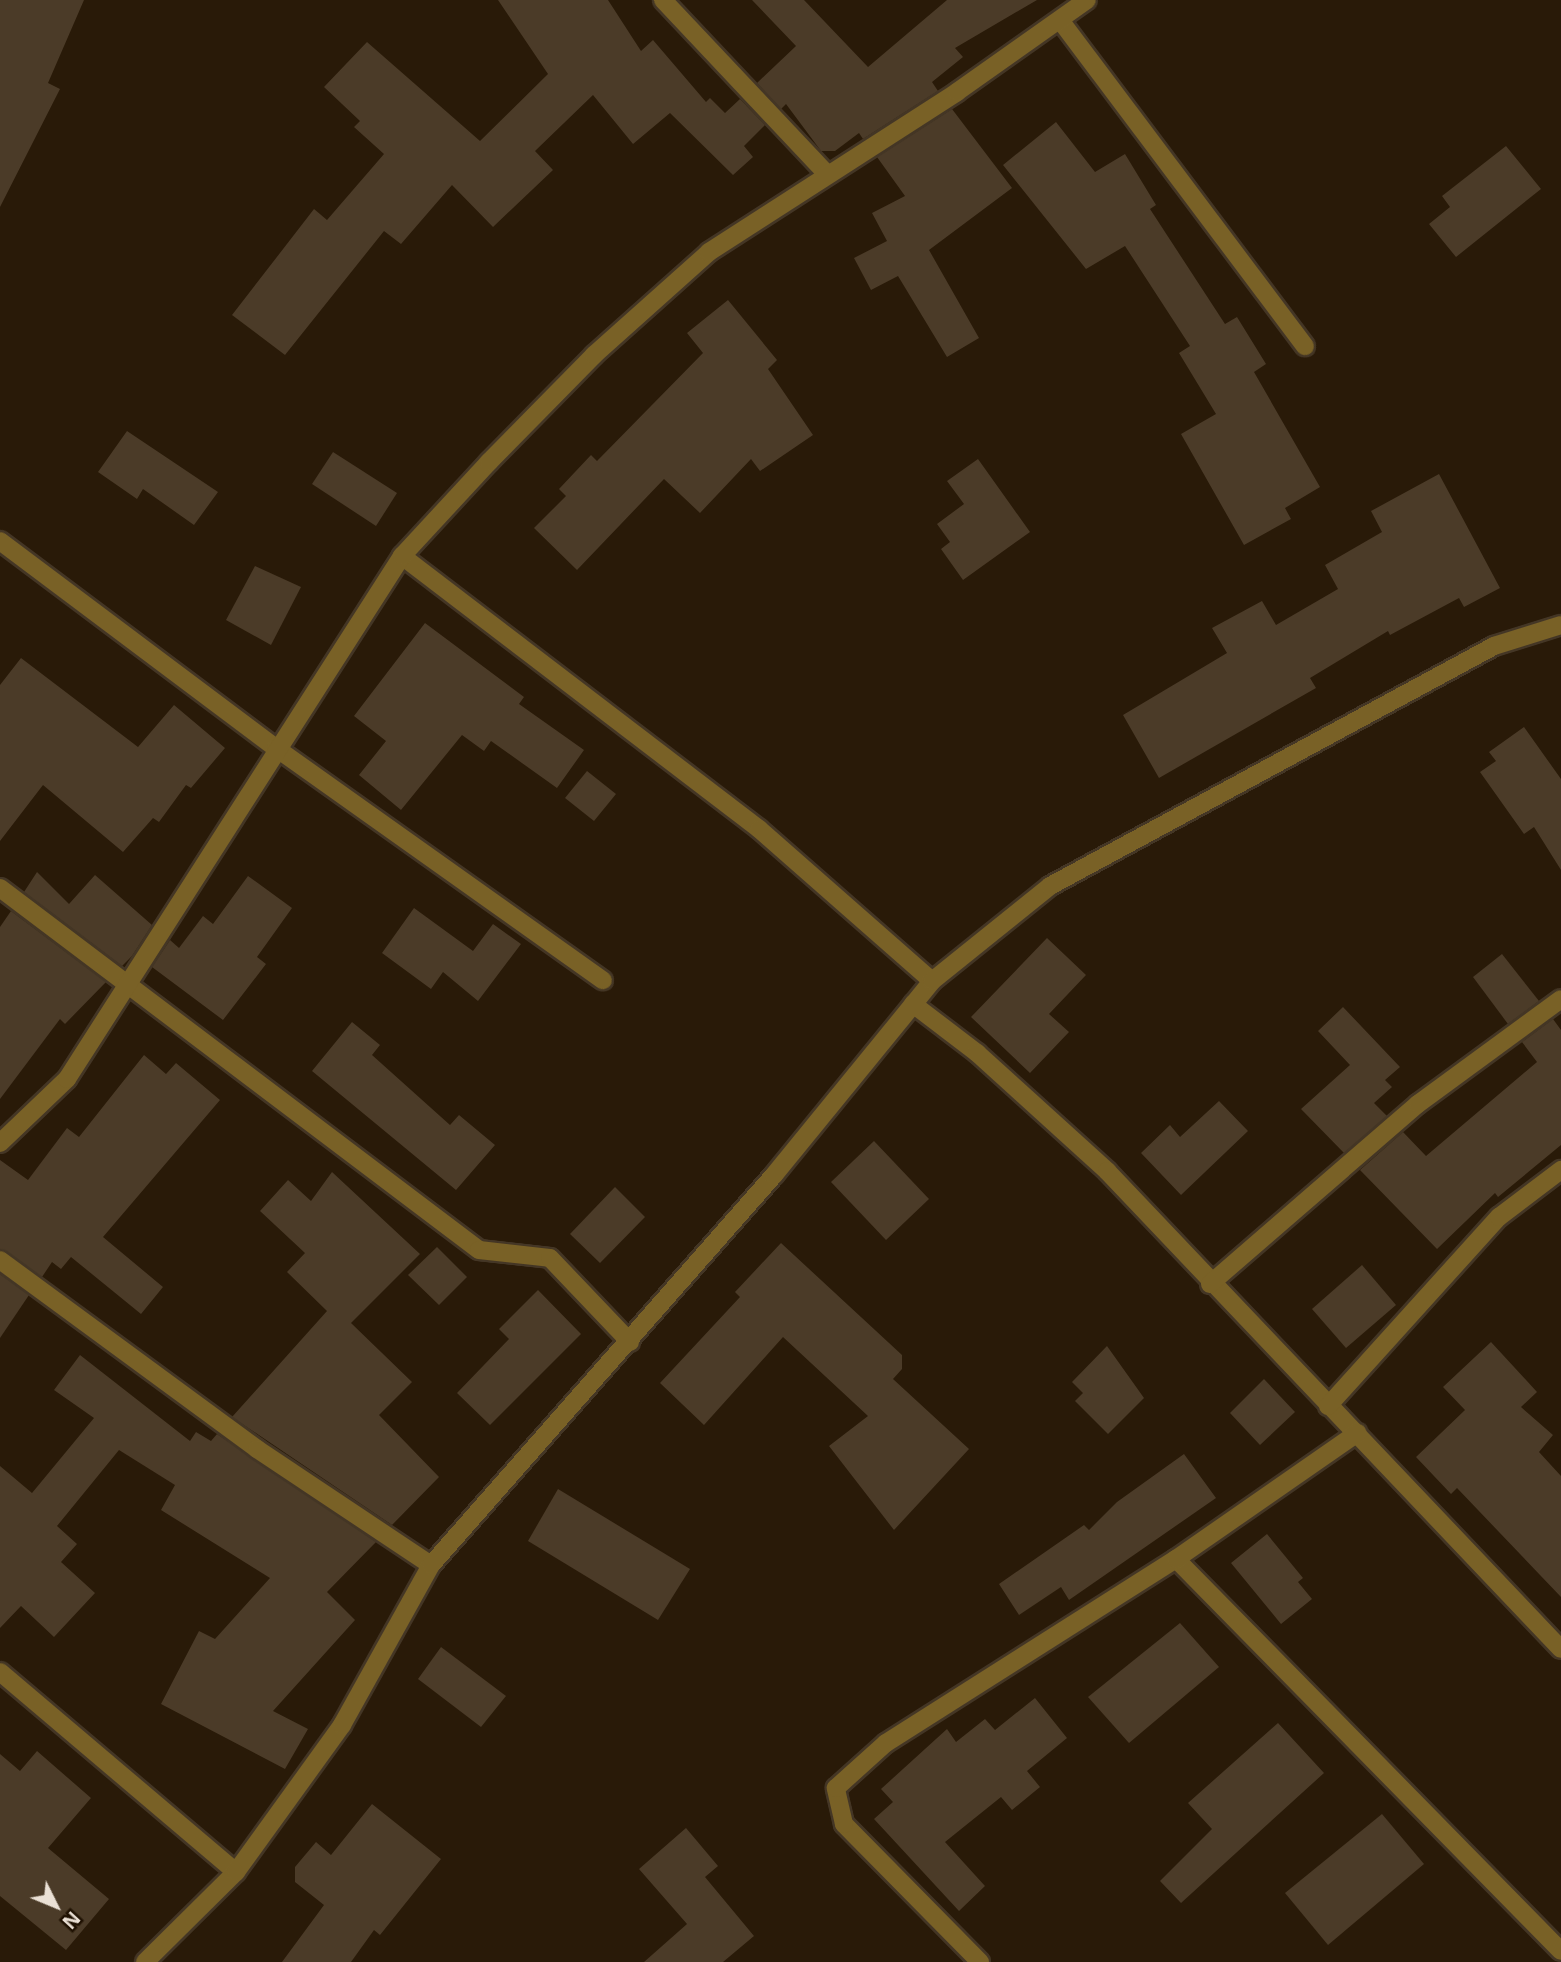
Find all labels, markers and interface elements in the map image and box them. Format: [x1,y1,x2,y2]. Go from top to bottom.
north arrow [21,1871,91,1941]
text: N [57,1906,86,1935]

